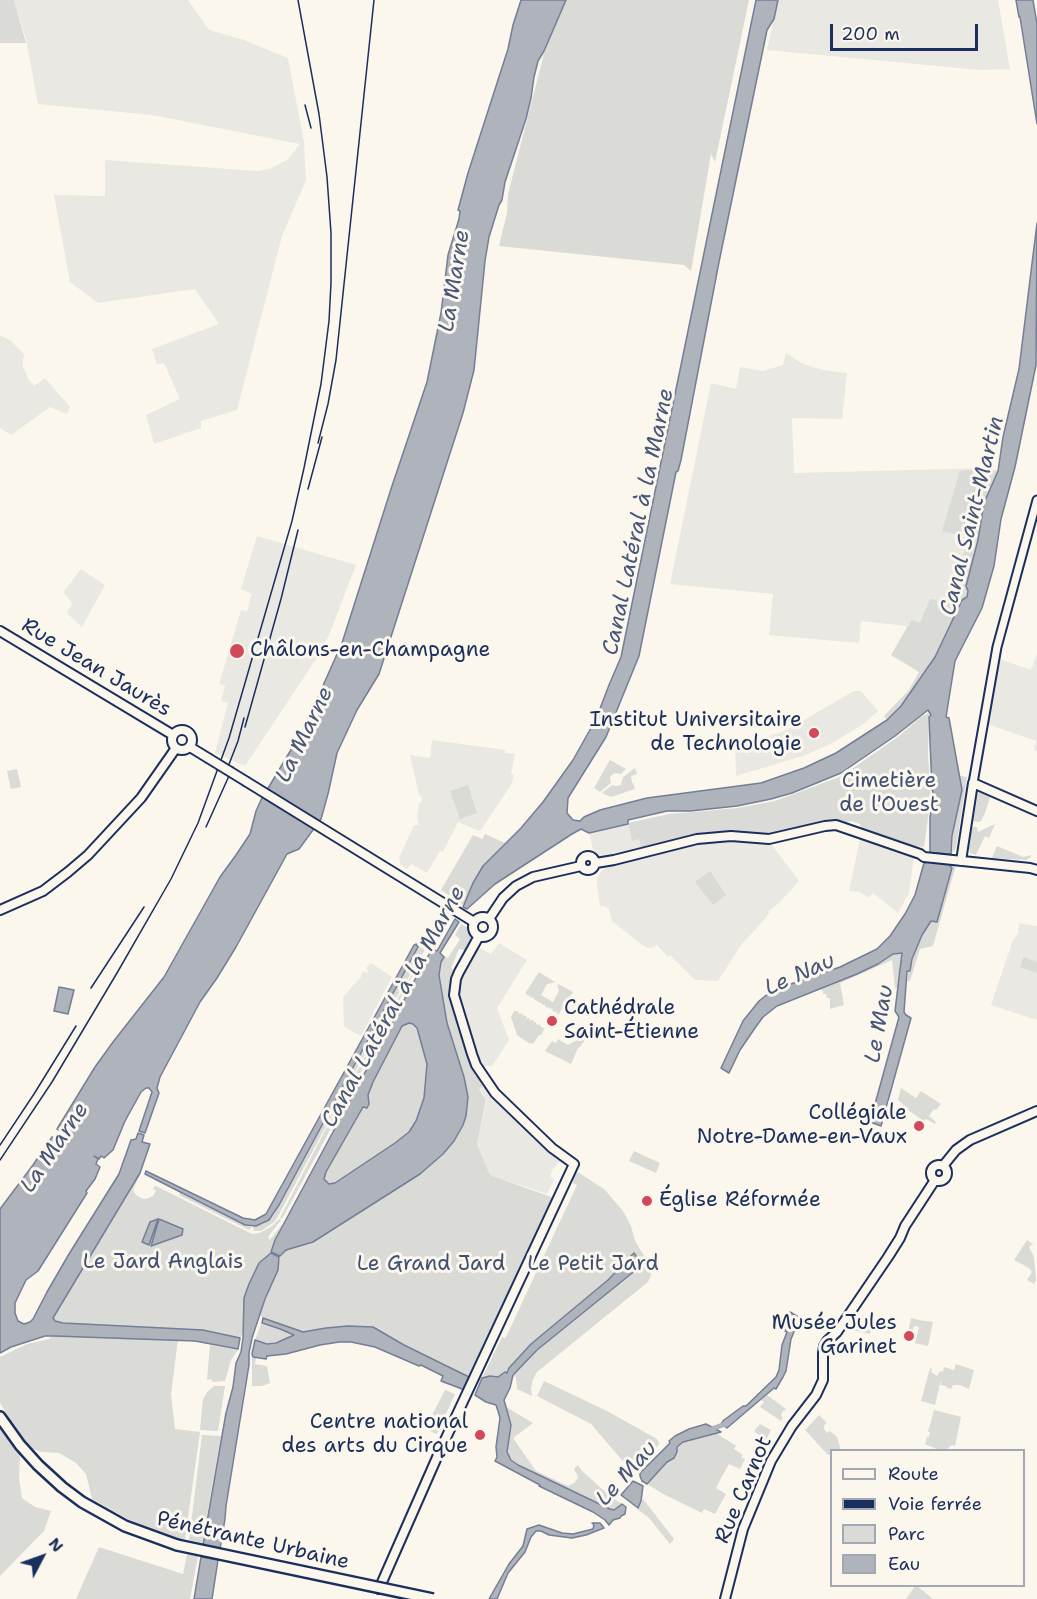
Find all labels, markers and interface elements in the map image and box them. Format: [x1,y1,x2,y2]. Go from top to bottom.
scale bar [833,12,982,50]
text: 200 m [841,22,900,46]
water label: La Marne [434,228,476,334]
water label: Canal Latéral à la Marne [598,386,680,658]
water label: Canal Saint-Martin [935,414,1011,618]
street label: Rue Jean Jaurès [17,613,175,723]
place label: Châlons-en-Champagne [250,638,490,664]
marker: Châlons-en-Champagne [228,642,246,660]
water label: La Marne [271,683,339,787]
place label: Institut Universitaire de Technologie [589,708,802,758]
marker: Institut Universitaire de Technologie [807,726,821,740]
park label: Cimetière de l'Ouest [839,769,939,819]
water label: Canal Latéral à la Marne [317,882,471,1132]
water label: Le Nau [761,948,839,1002]
water label: Le Mau [860,983,900,1065]
place label: Cathédrale Saint-Étienne [564,996,699,1046]
marker: Cathédrale Saint-Étienne [545,1014,559,1028]
water label: La Marne [15,1098,95,1198]
place label: Collégiale Notre-Dame-en-Vaux [697,1101,907,1151]
marker: Collégiale Notre-Dame-en-Vaux [912,1119,926,1133]
place label: Église Réformée [659,1188,821,1214]
marker: Église Réformée [640,1194,654,1208]
park label: Le Jard Anglais [83,1250,243,1276]
park label: Le Grand Jard [357,1252,505,1278]
park label: Le Petit Jard [527,1252,659,1278]
place label: Musée Jules Garinet [771,1311,897,1361]
marker: Musée Jules Garinet [902,1329,916,1343]
place label: Centre national des arts du Cirque [282,1410,468,1460]
marker: Centre national des arts du Cirque [473,1428,487,1442]
street label: Rue Carnot [710,1433,778,1547]
water label: Le Mau [591,1436,663,1512]
legend [830,1449,1025,1587]
text: Route [888,1462,939,1486]
text: Voie ferrée [888,1492,982,1516]
street label: Pénétrante Urbaine [154,1507,352,1575]
text: Parc [888,1522,925,1546]
north arrow [12,1527,72,1587]
text: N [44,1533,68,1557]
text: Eau [888,1552,920,1576]

